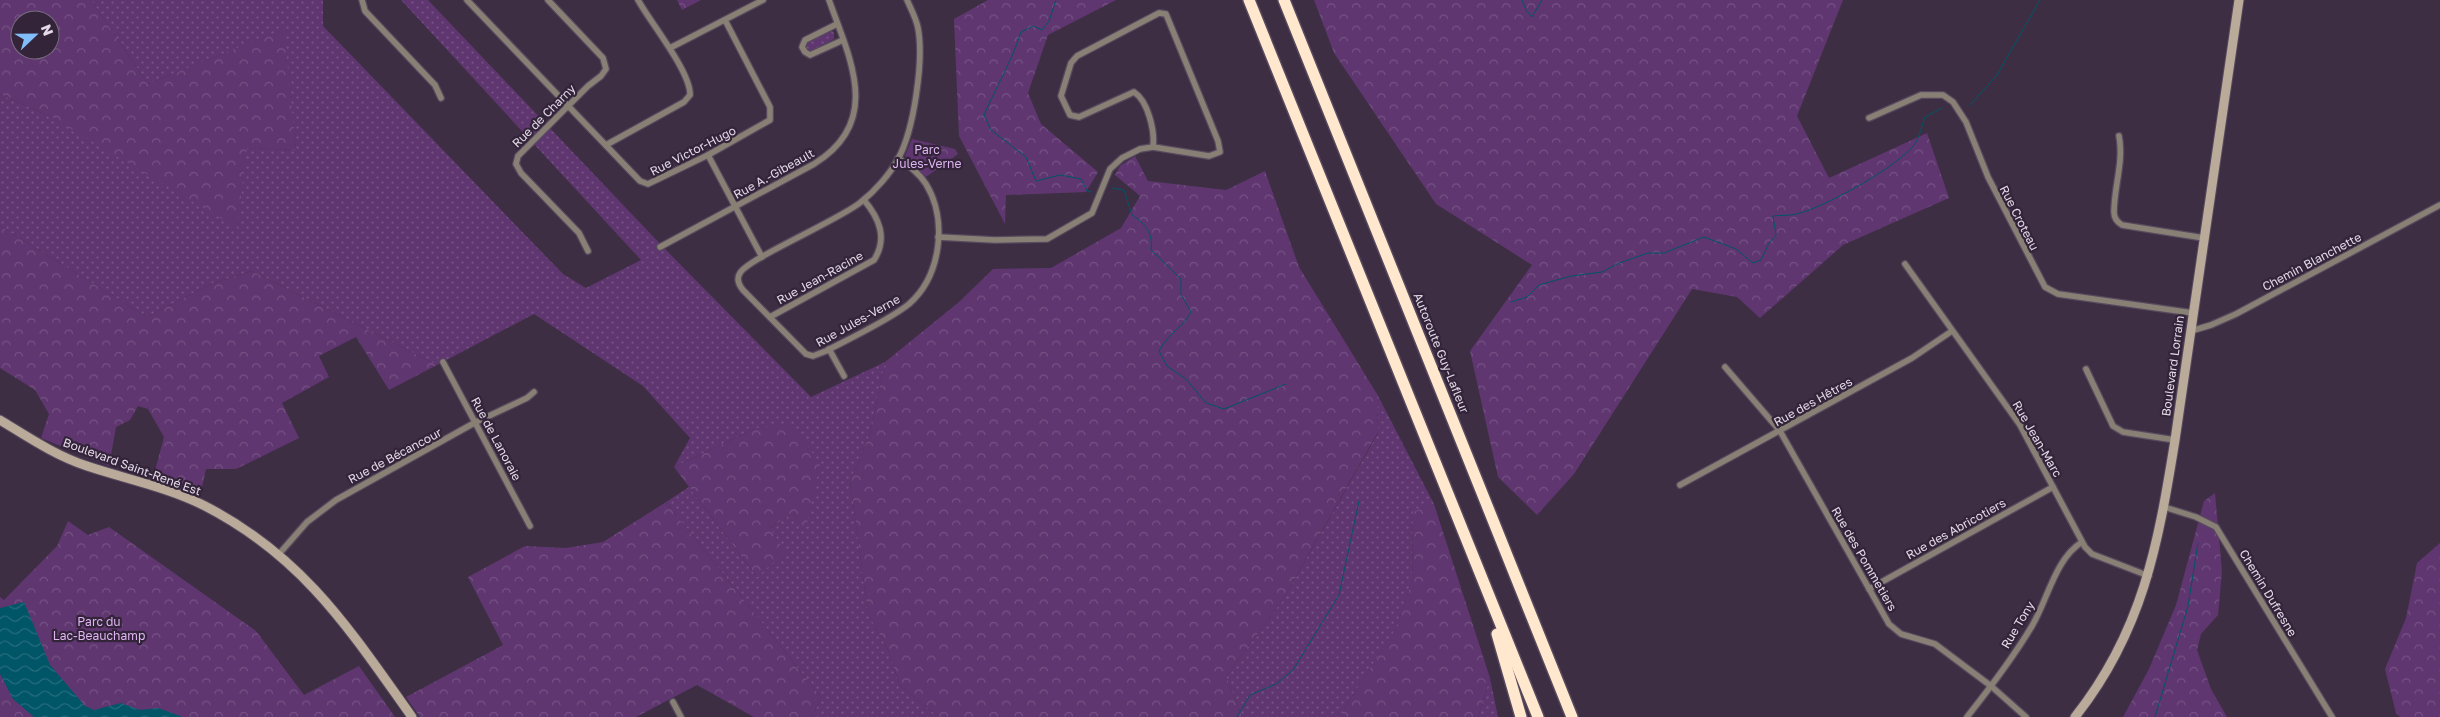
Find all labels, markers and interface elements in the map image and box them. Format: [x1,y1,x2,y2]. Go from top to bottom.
north arrow [10,10,60,60]
text: N [38,22,57,38]
street label: Rue de Charny [509,81,579,150]
street label: Rue Victor-Hugo [647,122,738,179]
park label: Parc Jules-Verne [893,142,961,171]
street label: Rue A.-Gibeault [731,145,817,202]
street label: Rue Croteau [1997,183,2042,253]
street label: Chemin Blanchette [2260,229,2364,294]
street label: Rue Jean-Racine [774,248,866,307]
street label: Rue Jules-Verne [813,291,903,350]
street label: Autoroute Guy-Lafleur [1410,291,1473,415]
street label: Boulevard Lorrain [2158,315,2187,417]
street label: Rue des Hêtres [1771,374,1855,429]
street label: Rue de Lanoraie [468,394,525,483]
street label: Rue Jean-Marc [2010,398,2066,480]
street label: Rue de Bécancour [345,424,444,487]
street label: Boulevard Saint-René Est [61,435,203,499]
street label: Rue des Abricotiers [1903,495,2008,562]
street label: Rue des Pommetiers [1828,504,1900,614]
street label: Chemin Dufresne [2237,546,2300,639]
street label: Rue Tony [1998,598,2038,651]
park label: Parc du Lac-Beauchamp [53,614,145,643]

